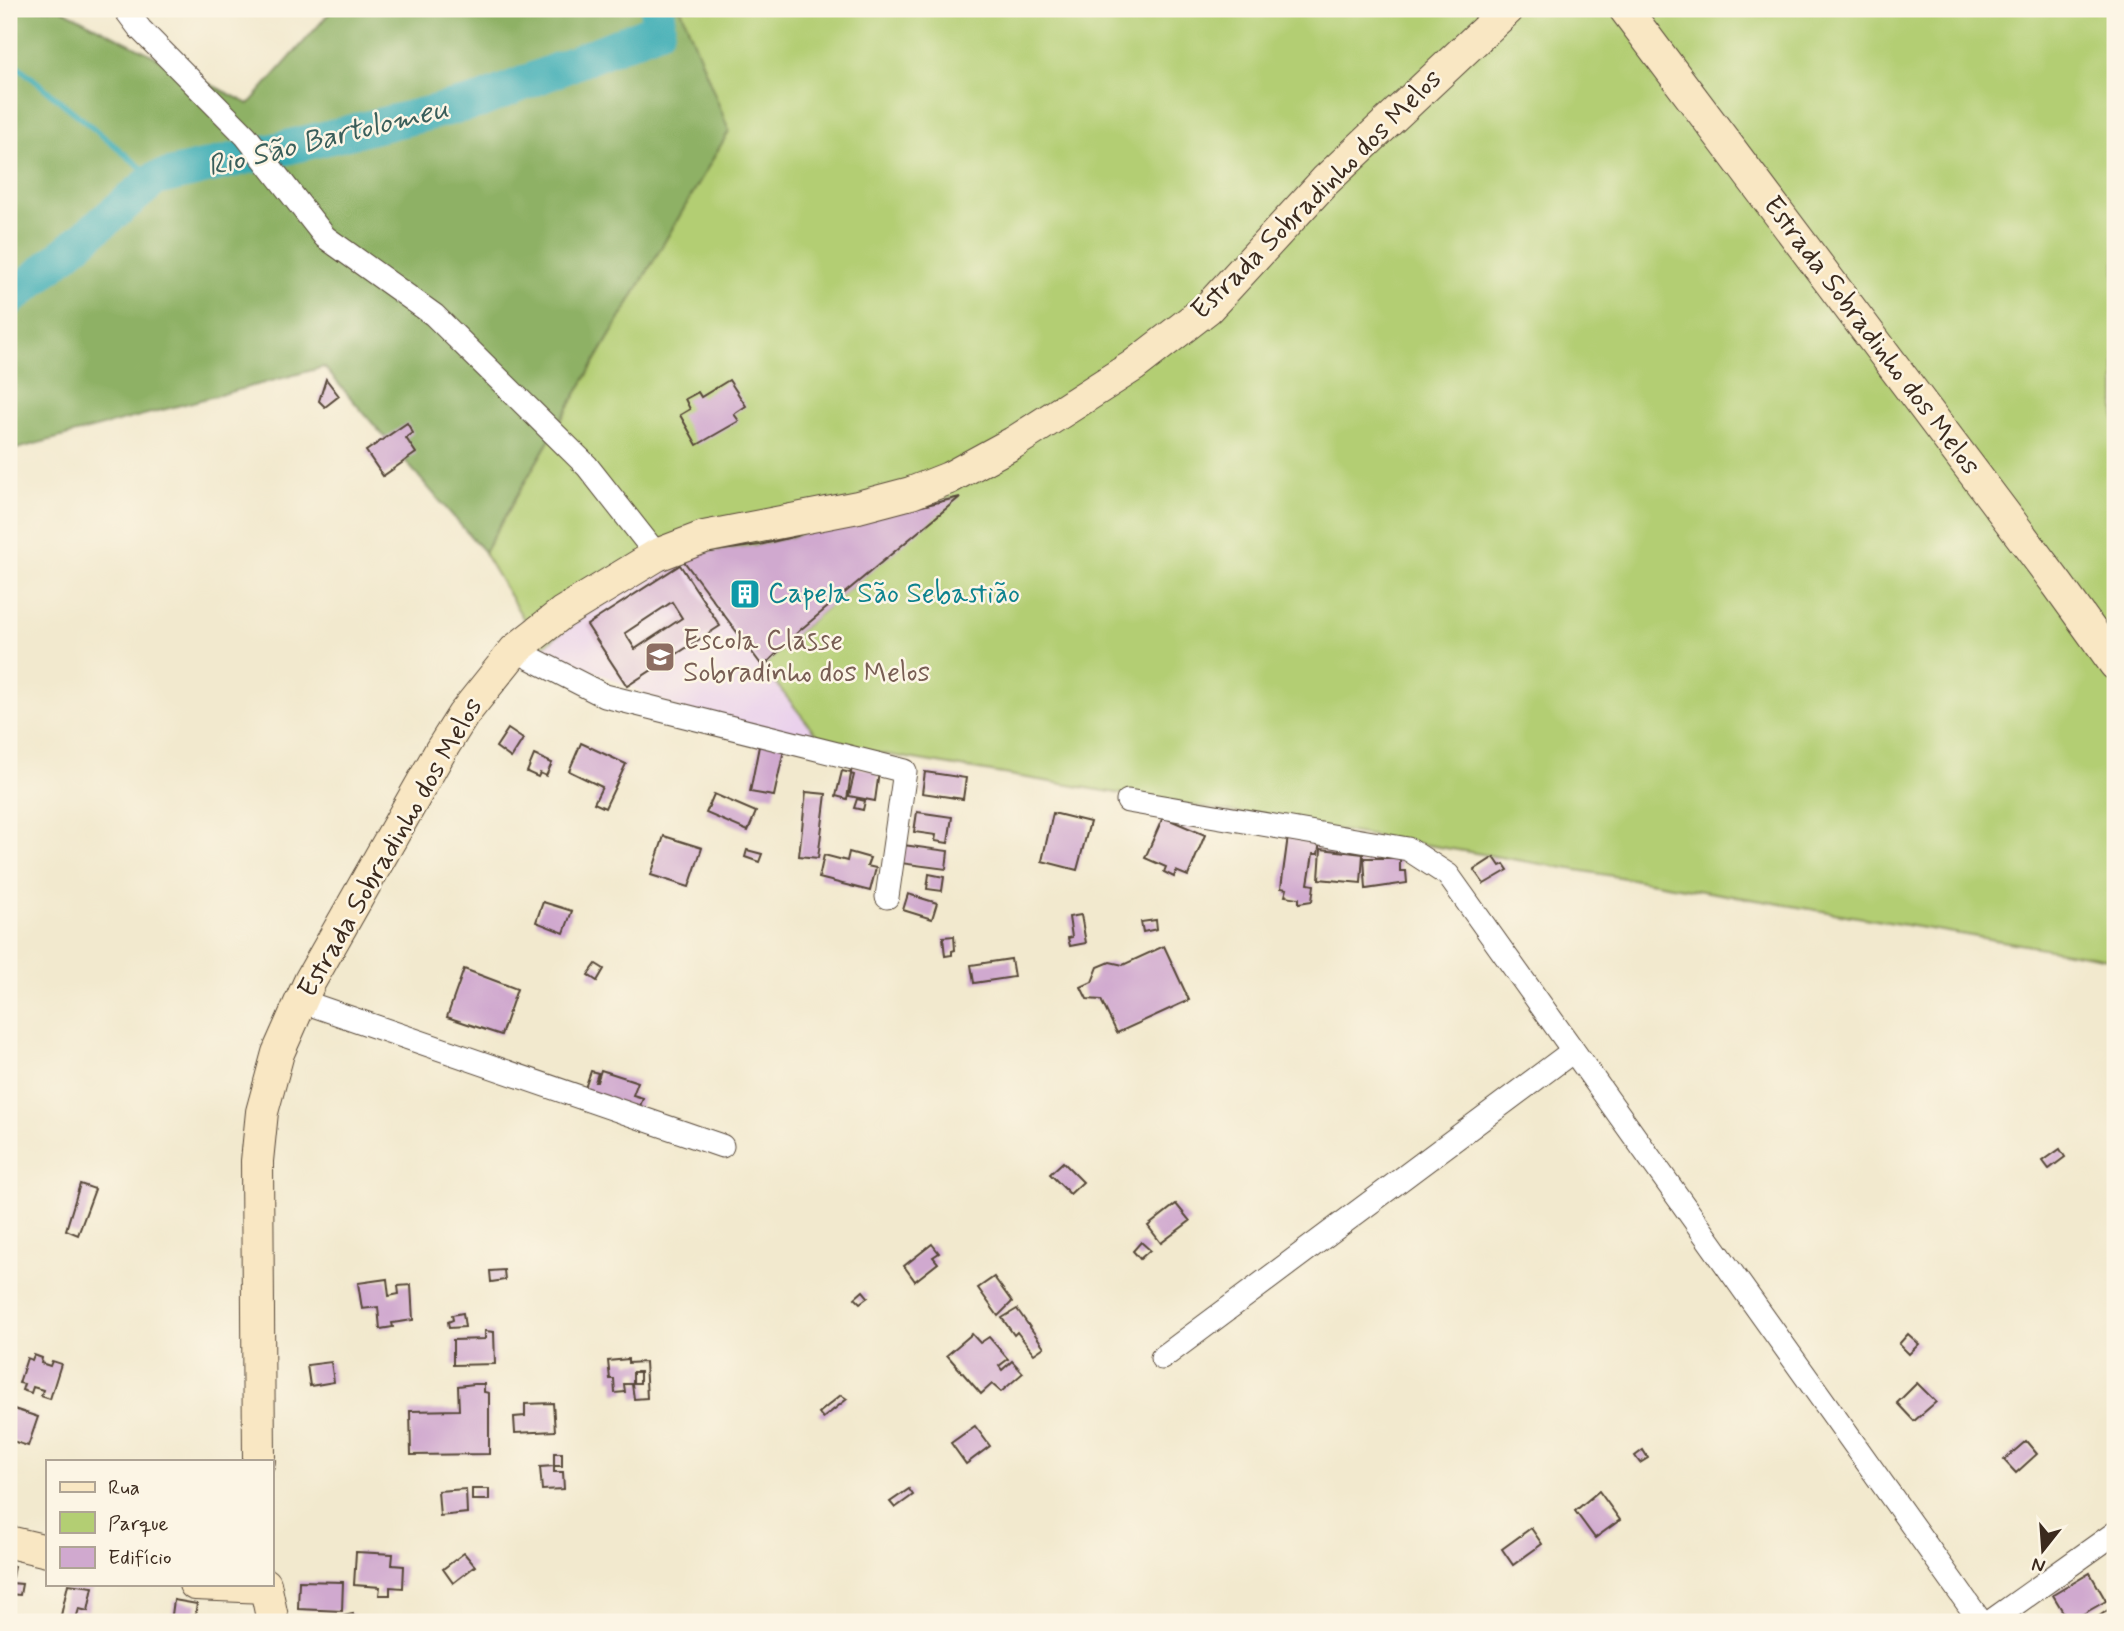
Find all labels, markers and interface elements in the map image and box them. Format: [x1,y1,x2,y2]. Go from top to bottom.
street label: Estrada Sobradinho dos Melos [1183,61,1451,329]
water label: Rio São Bartolomeu [204,89,452,187]
street label: Estrada Sobradinho dos Melos [1754,189,1988,483]
place label: Capela São Sebastião [768,576,1020,613]
building icon: Capela São Sebastião [728,577,762,611]
place label: Escola Classe Sobradinho dos Melos [683,623,930,692]
school or university icon: Escola Classe Sobradinho dos Melos [643,640,677,674]
street label: Estrada Sobradinho dos Melos [290,691,492,1005]
legend [46,1460,273,1586]
text: Rua [108,1474,140,1502]
text: Parque [108,1510,169,1538]
north arrow [2008,1516,2078,1586]
text: Edifício [108,1544,172,1572]
text: N [2029,1551,2048,1579]

